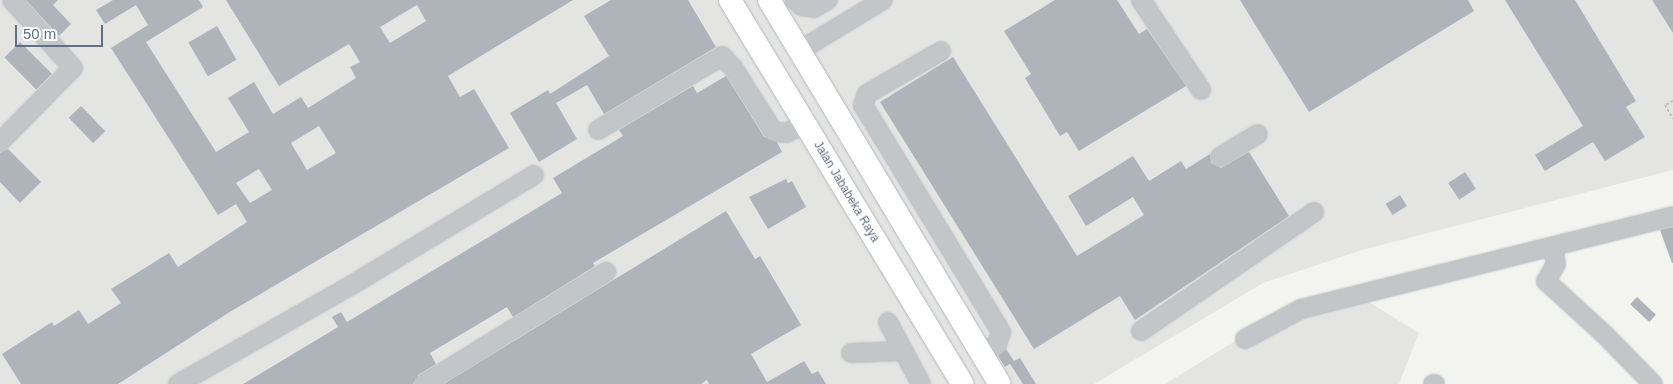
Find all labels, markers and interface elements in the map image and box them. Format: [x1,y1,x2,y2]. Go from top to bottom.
scale bar [18,15,105,47]
text: 50 m [23,25,56,42]
street label: Jalan Jababeka Raya [810,139,882,245]

